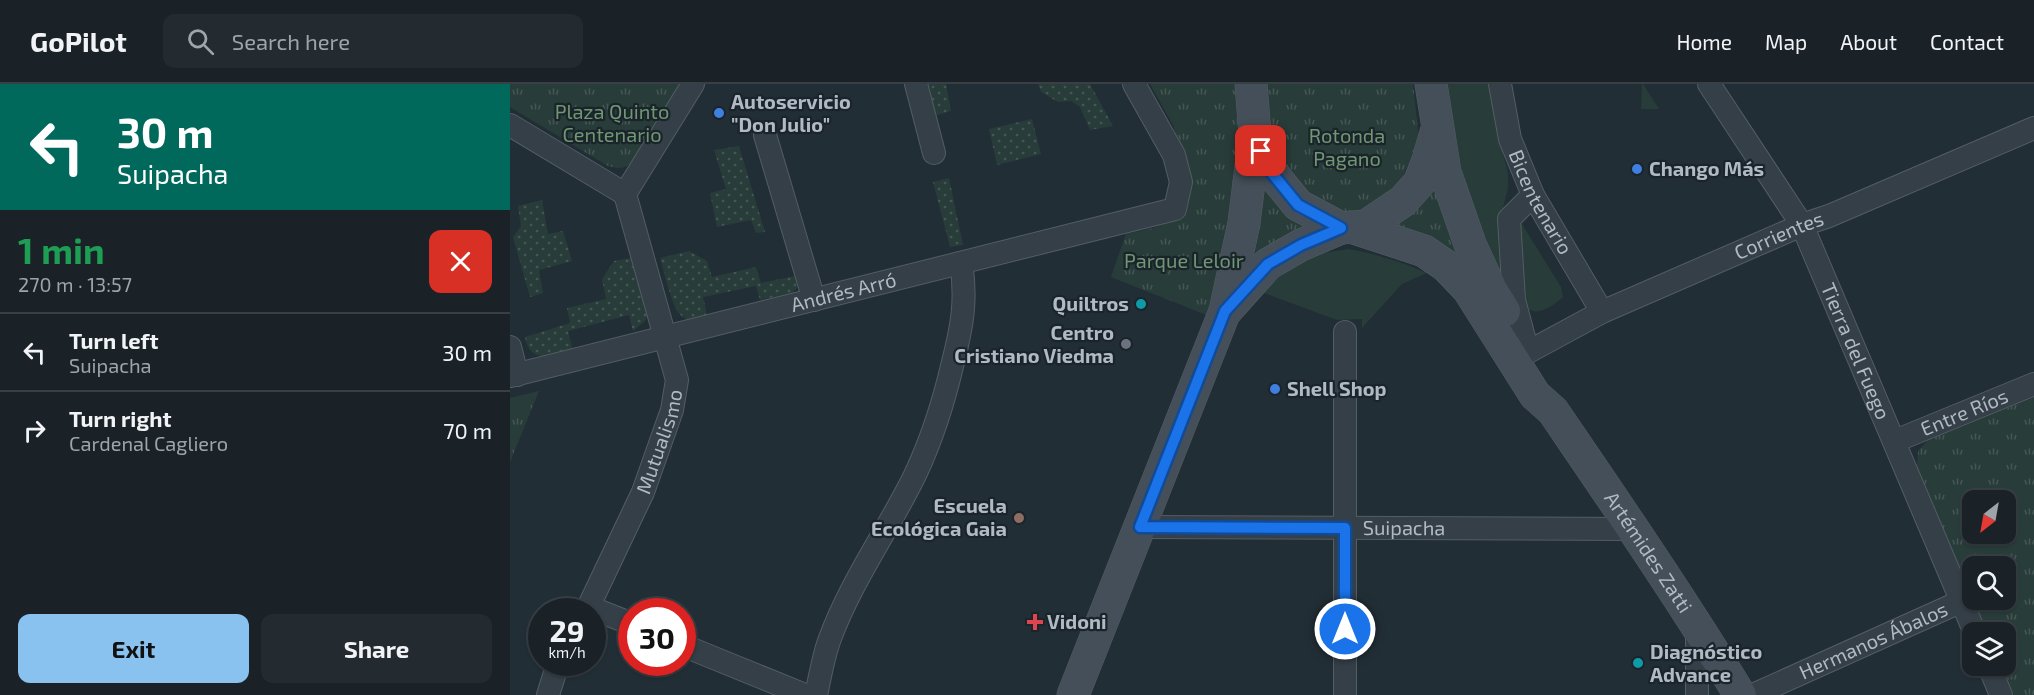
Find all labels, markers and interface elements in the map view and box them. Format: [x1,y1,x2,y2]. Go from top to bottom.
search box [163,14,583,68]
text: GoPilot [30,24,127,58]
icon: search [184,25,217,58]
text: Search here [232,28,350,54]
text: Home [1676,29,1732,54]
text: Map [1765,29,1807,54]
text: About [1840,29,1897,54]
text: Contact [1930,29,2004,54]
place label: Autoservicio "Don Julio" [731,89,851,136]
park label: Plaza Quinto Centenario [555,99,669,146]
text: 30 m [117,106,213,156]
marker: Autoservicio "Don Julio" [712,106,726,120]
icon: left [18,108,96,186]
park label: Rotonda Pagano [1309,123,1385,170]
pin [1235,125,1286,176]
icon: arrive [1244,134,1277,167]
street label: Bicentenario [1505,146,1578,258]
place label: Chango Más [1649,156,1764,180]
text: Suipacha [117,157,228,189]
marker: Chango Más [1630,162,1644,176]
street label: Corrientes [1730,206,1827,264]
text: 1 min [18,228,105,271]
button: close [429,230,492,293]
park label: Parque Leloir [1124,248,1244,272]
street label: Andrés Arró [788,266,899,316]
text: 270 m · 13:57 [18,272,132,296]
street label: Tierra del Fuego [1817,279,1896,423]
place label: Quiltros [1053,291,1129,316]
marker: Quiltros [1134,297,1148,311]
place label: Centro Cristiano Viedma [954,320,1114,367]
text: Turn left [69,327,158,353]
icon: left [18,336,51,369]
marker: Centro Cristiano Viedma [1119,337,1133,351]
text: 30 m [442,339,492,365]
text: Suipacha [69,353,152,377]
place label: Shell Shop [1287,376,1387,400]
marker: Shell Shop [1268,382,1282,396]
street label: Entre Ríos [1917,383,2011,440]
street label: Mutualismo [630,387,686,497]
text: Turn right [69,405,171,431]
icon: right [18,414,51,447]
text: 70 m [443,417,492,443]
text: Cardenal Cagliero [69,431,228,455]
street label: Artémides Zatti [1600,486,1698,617]
north arrow [1962,490,2016,544]
map controls [1962,490,2016,676]
place label: Escuela Ecológica Gaia [871,493,1007,540]
marker: Escuela Ecológica Gaia [1012,511,1026,525]
street label: Suipacha [1363,515,1445,539]
button: search [1962,556,2016,610]
street label: Hermanos Ábalos [1795,596,1951,684]
position arrow [1313,597,1377,661]
speed limit sign: 30 [618,598,696,676]
place label: Vidoni [1047,609,1107,633]
text: 29 [549,612,585,648]
button: Exit [18,614,249,683]
button: Share [261,614,492,683]
marker: Vidoni [1028,615,1042,629]
button: layers [1962,622,2016,676]
place label: Diagnóstico Advance [1650,639,1762,686]
text: km/h [548,643,586,661]
marker: Diagnóstico Advance [1631,656,1645,670]

